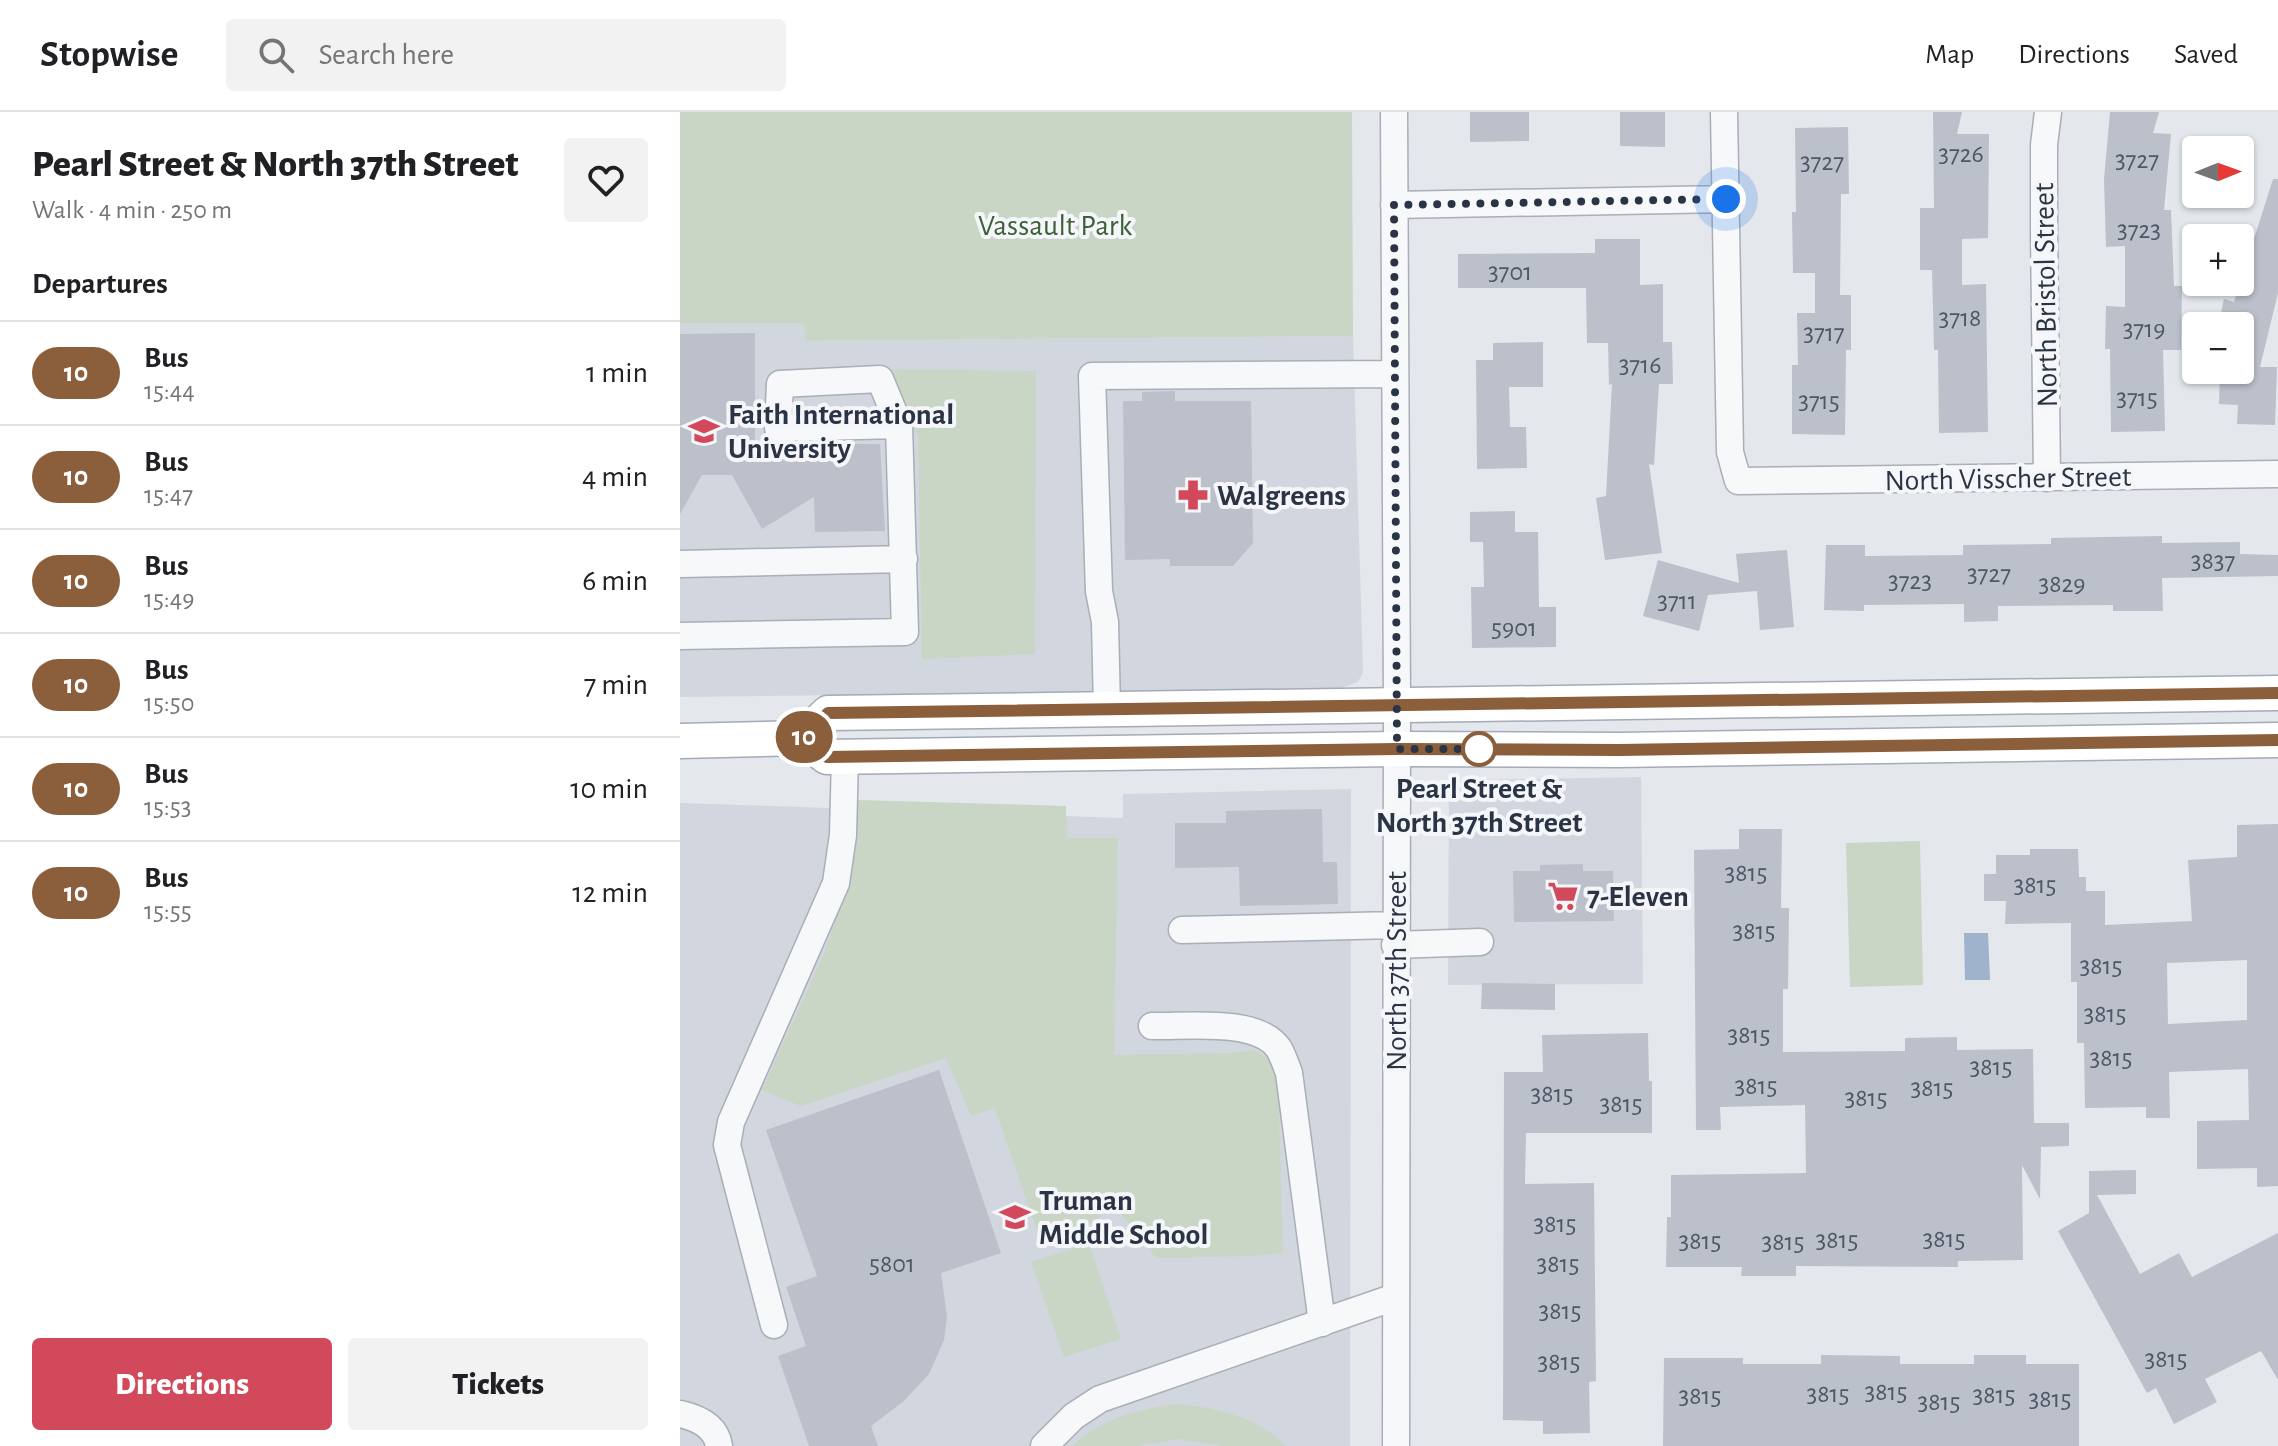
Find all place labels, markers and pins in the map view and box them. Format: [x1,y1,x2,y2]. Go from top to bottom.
place label: Faith International University [728,400,954,464]
school or university icon: Faith International University [687,414,721,448]
pharmacy icon: Walgreens [1176,478,1210,512]
place label: Walgreens [1217,481,1346,511]
marker: Pearl Street & North 37th Street [1462,732,1496,766]
place label: Pearl Street & North 37th Street [1376,774,1582,838]
supermarket icon: 7-Eleven [1546,879,1580,913]
place label: 7-Eleven [1587,882,1689,912]
place label: Truman Middle School [1039,1186,1208,1250]
school or university icon: Truman Middle School [998,1200,1032,1234]

